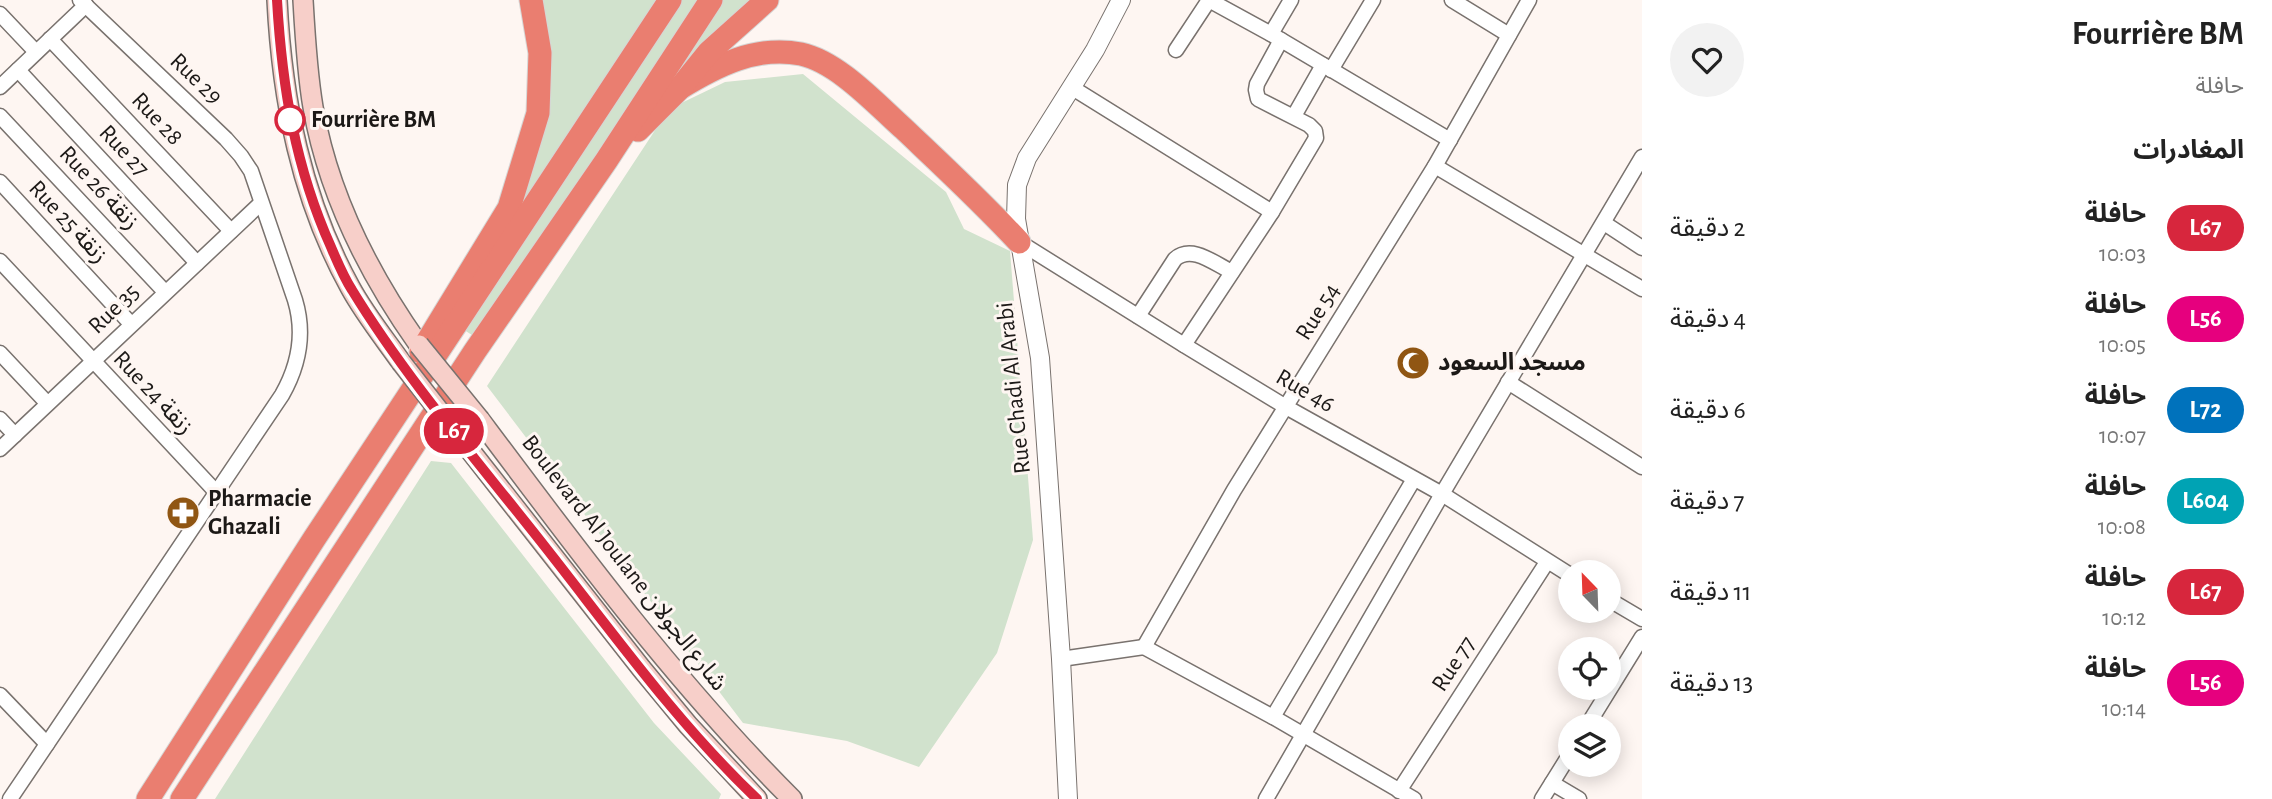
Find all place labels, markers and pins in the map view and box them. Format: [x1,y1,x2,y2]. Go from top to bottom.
marker: Fourrière BM [275,105,305,135]
place label: Fourrière BM [311,108,436,132]
mosque icon: مسجد السعود [1394,344,1432,382]
place label: مسجد السعود [1438,351,1586,376]
place label: Pharmacie Ghazali [208,487,312,539]
pharmacy icon: Pharmacie Ghazali [164,494,202,532]

